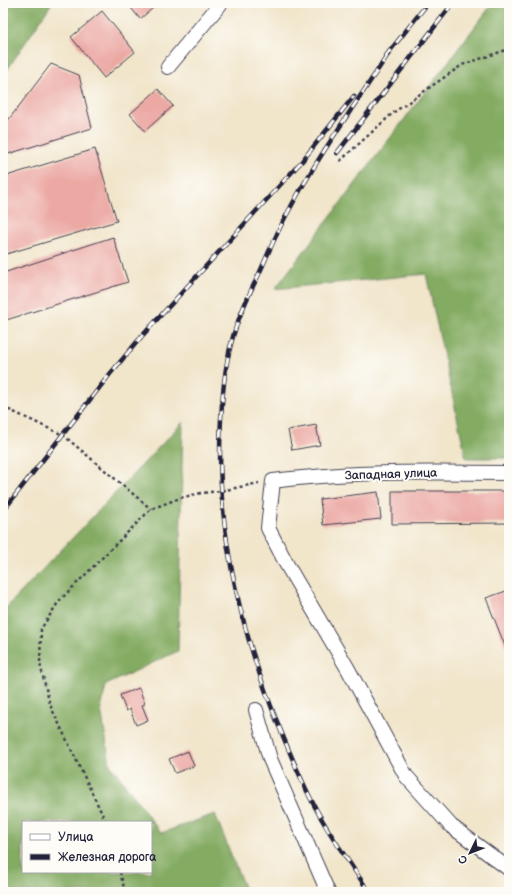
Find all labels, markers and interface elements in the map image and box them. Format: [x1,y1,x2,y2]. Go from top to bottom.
street label: Западная улица [345,465,437,484]
legend [22,821,152,873]
text: Улица [58,830,94,845]
north arrow [450,833,490,873]
text: Железная дорога [58,850,156,865]
text: С [455,852,470,867]

